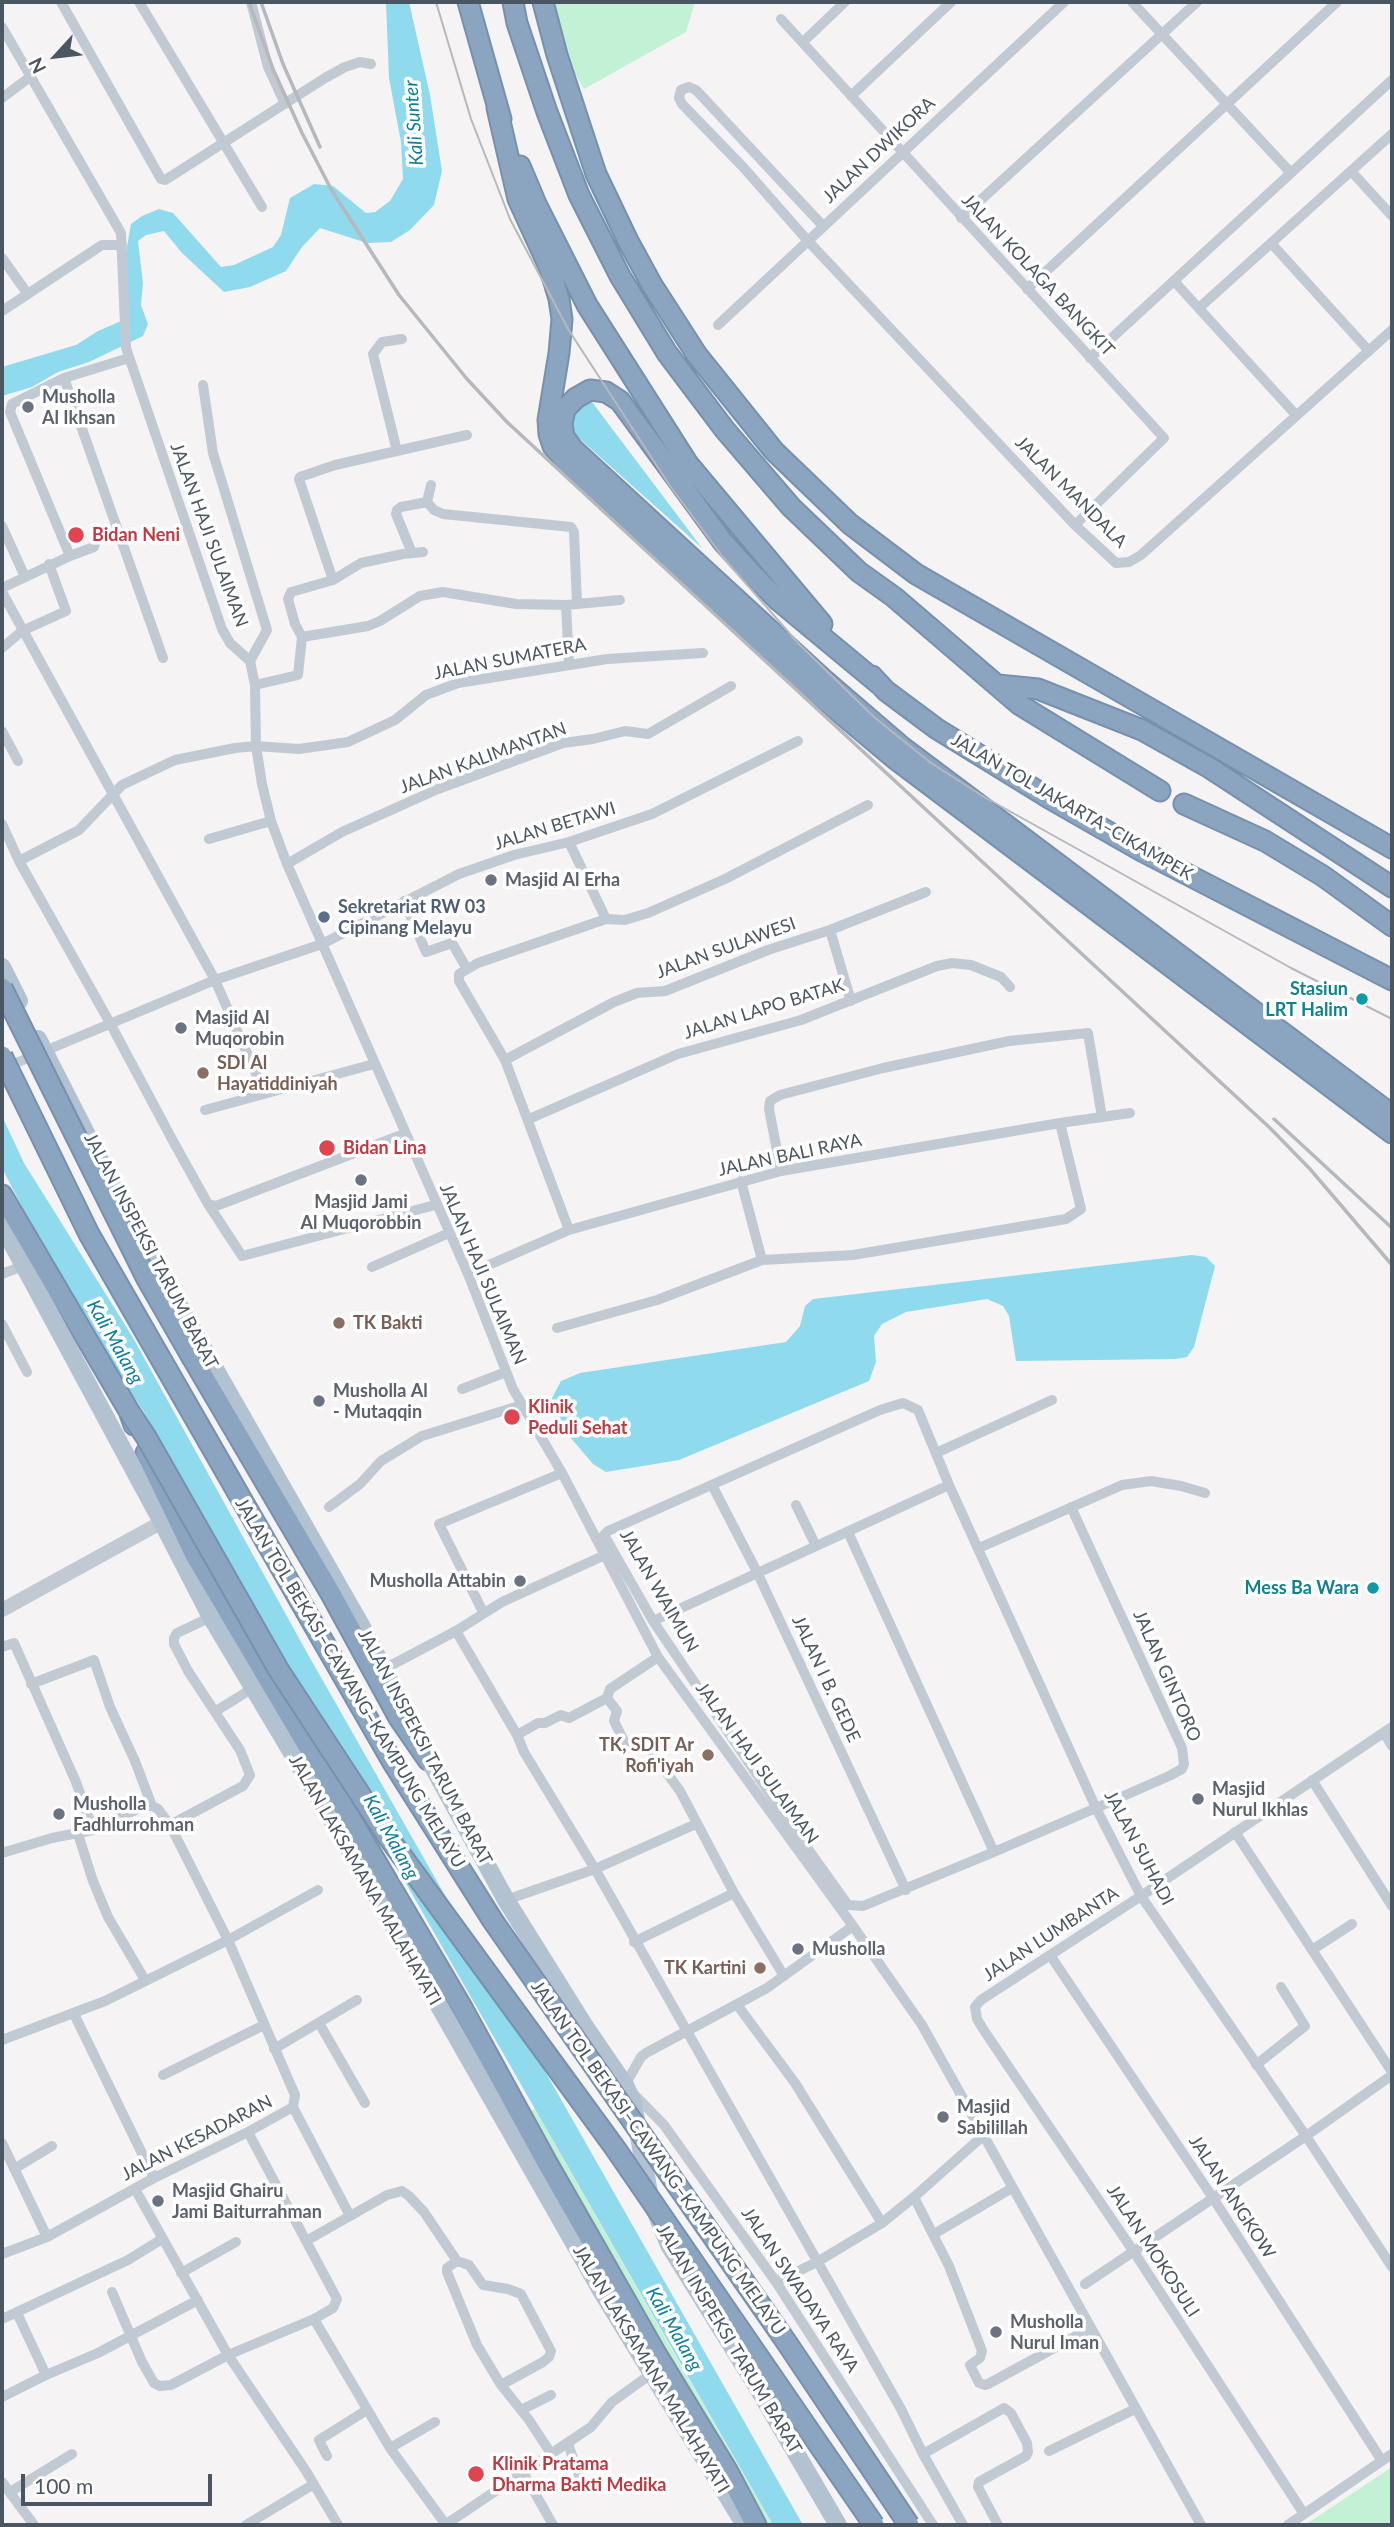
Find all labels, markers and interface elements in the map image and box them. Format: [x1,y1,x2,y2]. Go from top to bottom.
north arrow [21,21,91,91]
text: N [23,54,50,78]
water label: Kali Sunter [400,79,428,167]
street label: JALAN DWIKORA [818,92,940,208]
street label: JALAN KOLAGA BANGKIT [957,189,1119,361]
place label: Musholla Al Ikhsan [42,386,116,428]
marker: Musholla Al Ikhsan [20,399,36,415]
street label: JALAN MANDALA [1011,432,1131,552]
street label: JALAN HAJI SULAIMAN [166,440,252,630]
place label: Bidan Neni [92,524,180,546]
marker: Bidan Neni [66,525,86,545]
street label: JALAN SUMATERA [432,634,588,684]
street label: JALAN KALIMANTAN [397,718,569,798]
street label: JALAN TOL JAKARTA–CIKAMPEK [947,729,1197,885]
street label: JALAN BETAWI [492,797,618,855]
place label: Masjid Al Erha [505,869,620,891]
marker: Masjid Al Erha [483,872,499,888]
place label: Sekretariat RW 03 Cipinang Melayu [338,896,486,939]
marker: Sekretariat RW 03 Cipinang Melayu [316,909,332,925]
street label: JALAN SULAWESI [653,913,799,983]
street label: JALAN LAPO BATAK [681,974,847,1044]
place label: Stasiun LRT Halim [1265,978,1348,1020]
marker: Stasiun LRT Halim [1354,991,1370,1007]
place label: Masjid Al Muqorobin [195,1007,284,1050]
marker: Masjid Al Muqorobin [173,1020,189,1036]
place label: SDI Al Hayatiddiniyah [217,1052,338,1094]
marker: SDI Al Hayatiddiniyah [195,1065,211,1081]
street label: JALAN INSPEKSI TARUM BARAT [79,1129,223,1373]
street label: JALAN BALI RAYA [716,1129,864,1181]
place label: Bidan Lina [343,1137,426,1159]
marker: Bidan Lina [317,1138,337,1158]
marker: Masjid Jami Al Muqorobbin [353,1172,369,1188]
street label: JALAN HAJI SULAIMAN [435,1180,531,1368]
place label: Masjid Jami Al Muqorobbin [301,1191,421,1234]
water label: Kali Malang [82,1296,148,1388]
place label: TK Bakti [353,1312,423,1334]
marker: TK Bakti [331,1315,347,1331]
place label: Musholla Al - Mutaqqin [333,1380,428,1422]
marker: Musholla Al - Mutaqqin [311,1393,327,1409]
place label: Klinik Peduli Sehat [528,1396,627,1438]
marker: Klinik Peduli Sehat [502,1407,522,1427]
street label: JALAN TOL BEKASI–CAWANG–KAMPUNG MELAYU [231,1494,469,1872]
street label: JALAN WAIMUN [615,1526,703,1656]
place label: Musholla Attabin [369,1570,506,1592]
marker: Musholla Attabin [512,1573,528,1589]
place label: Mess Ba Wara [1245,1577,1359,1599]
marker: Mess Ba Wara [1365,1580,1381,1596]
street label: JALAN GINTORO [1128,1607,1206,1745]
street label: JALAN I B. GEDE [787,1612,865,1746]
street label: JALAN INSPEKSI TARUM BARAT [353,1625,497,1869]
street label: JALAN HAJI SULAIMAN [691,1678,823,1848]
place label: TK, SDIT Ar Rofi'iyah [599,1734,694,1776]
marker: TK, SDIT Ar Rofi'iyah [700,1747,716,1763]
street label: JALAN LAKSAMANA MALAHAYATI [284,1751,446,2009]
place label: Masjid Nurul Ikhlas [1212,1778,1308,1820]
street label: JALAN SUHADI [1100,1787,1178,1909]
water label: Kali Malang [358,1791,424,1883]
marker: Masjid Nurul Ikhlas [1190,1791,1206,1807]
place label: Musholla Fadhlurrohman [73,1793,194,1836]
marker: Musholla Fadhlurrohman [51,1806,67,1822]
street label: JALAN LUMBANTA [979,1882,1123,1986]
place label: Musholla [812,1938,885,1960]
marker: Musholla [790,1941,806,1957]
place label: TK Kartini [664,1957,746,1979]
marker: TK Kartini [752,1960,768,1976]
street label: JALAN TOL BEKASI–CAWANG–KAMPUNG MELAYU [526,1976,790,2340]
street label: JALAN KESADARAN [118,2091,276,2185]
place label: Masjid Sabilillah [957,2096,1028,2138]
marker: Masjid Sabilillah [935,2109,951,2125]
street label: JALAN ANGKOW [1184,2131,1280,2263]
place label: Masjid Ghairu Jami Baiturrahman [172,2180,322,2222]
street label: JALAN MOKOSULI [1102,2181,1204,2321]
marker: Masjid Ghairu Jami Baiturrahman [150,2193,166,2209]
street label: JALAN SWADAYA RAYA [737,2203,863,2377]
street label: JALAN INSPEKSI TARUM BARAT [652,2220,806,2458]
street label: JALAN LAKSAMANA MALAHAYATI [568,2241,734,2497]
water label: Kali Malang [641,2283,707,2375]
place label: Musholla Nurul Iman [1010,2311,1099,2354]
marker: Musholla Nurul Iman [988,2324,1004,2340]
place label: Klinik Pratama Dharma Bakti Medika [492,2453,666,2496]
scale bar [24,2460,215,2504]
marker: Klinik Pratama Dharma Bakti Medika [466,2464,486,2484]
text: 100 m [34,2473,93,2498]

